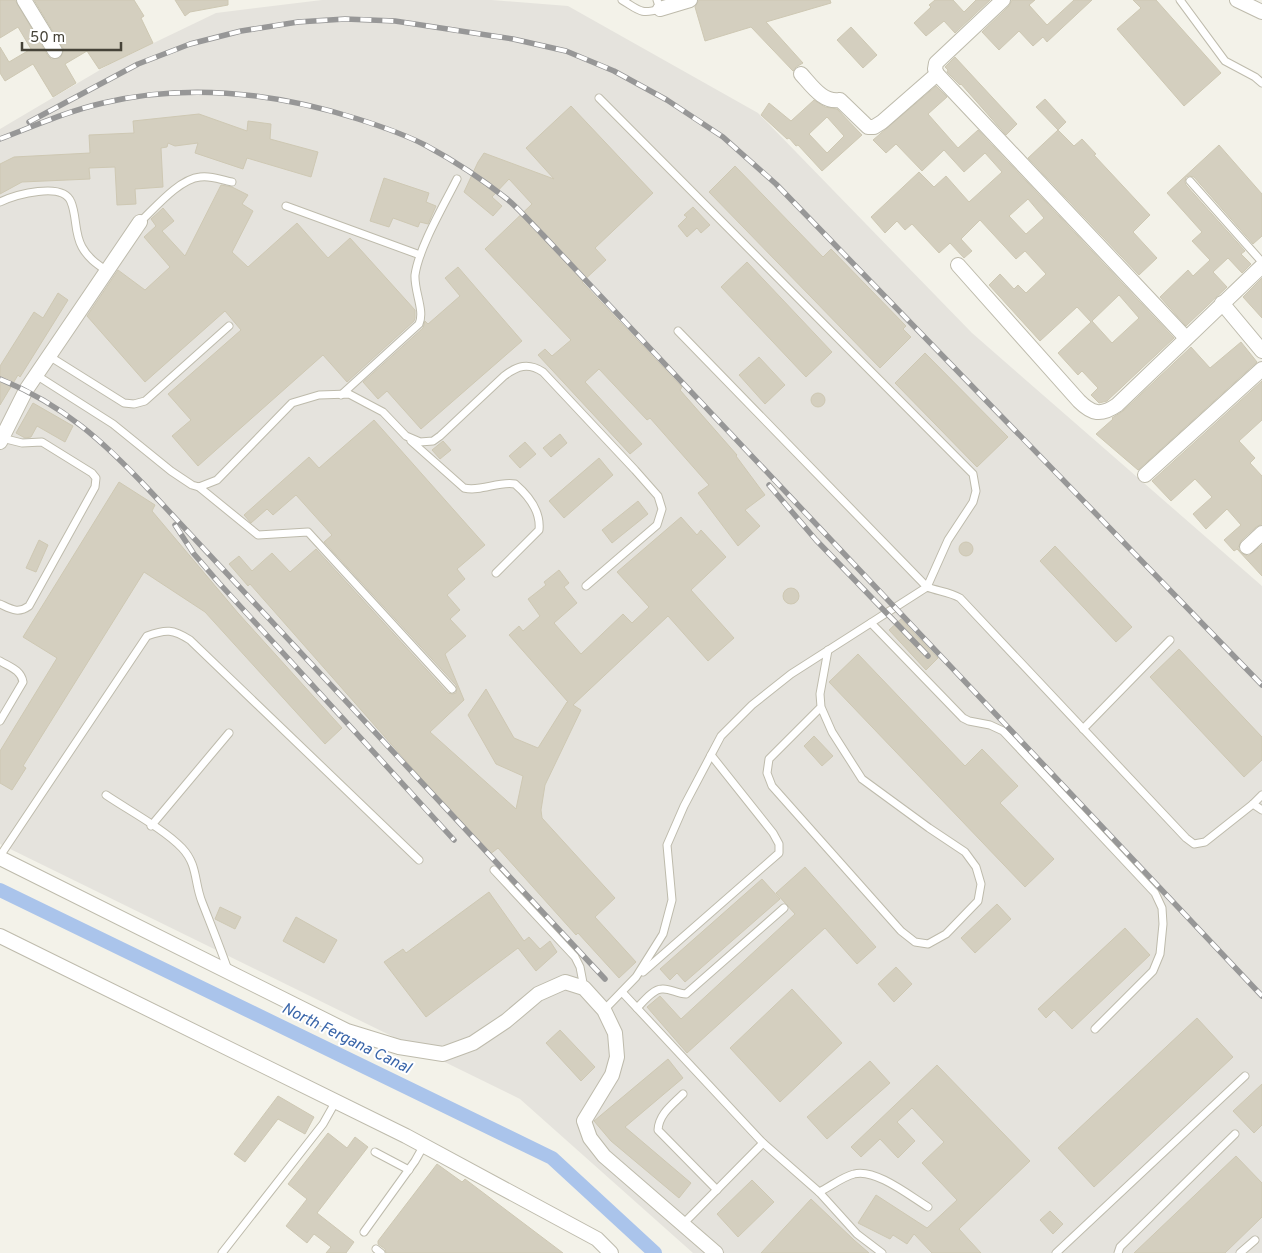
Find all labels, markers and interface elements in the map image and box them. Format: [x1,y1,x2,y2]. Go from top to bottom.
scale bar [22,20,121,52]
text: 50 m [30,29,65,48]
water label: North Fergana Canal [278,999,415,1079]

